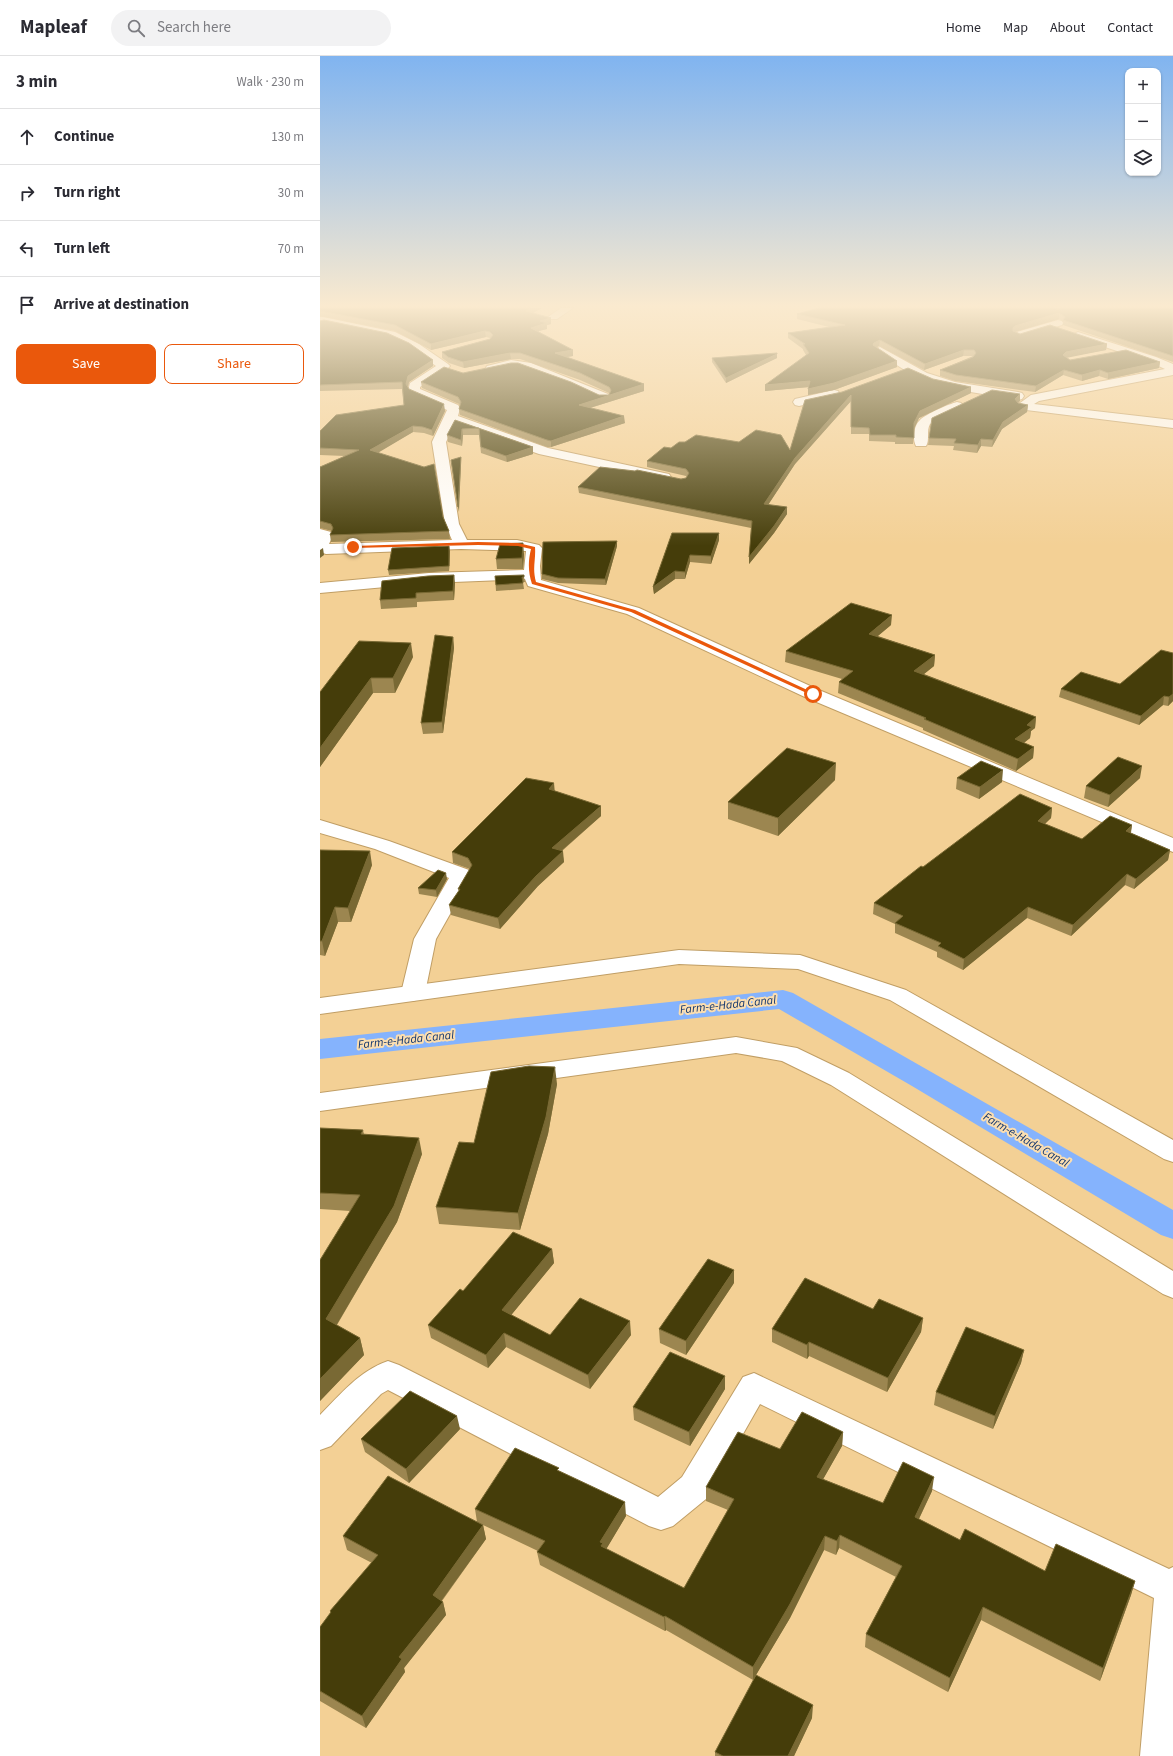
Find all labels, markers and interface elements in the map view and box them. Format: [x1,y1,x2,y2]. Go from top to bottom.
search box [111,10,391,46]
text: Mapleaf [20,14,87,41]
icon: search [125,17,147,39]
text: Search here [157,17,231,38]
text: Home [946,18,981,38]
text: Map [1003,18,1028,38]
text: About [1050,18,1085,38]
text: Contact [1107,18,1153,38]
map controls [1125,68,1161,176]
button: + [1125,68,1161,104]
text: 3 min [16,70,57,94]
text: Walk · 230 m [236,73,304,91]
button: − [1125,104,1161,140]
icon: ahead [16,126,38,148]
text: Continue [54,126,114,147]
text: 130 m [271,128,304,146]
button: layers [1125,140,1161,176]
icon: right [16,182,38,204]
text: Turn right [54,182,120,203]
text: 30 m [278,184,304,202]
icon: left [16,238,38,260]
text: Turn left [54,238,110,259]
text: 70 m [278,240,304,258]
icon: arrive [16,294,38,316]
text: Arrive at destination [54,294,189,315]
button: Save [16,344,156,384]
button: Share [164,344,304,384]
route end [344,538,362,556]
route start [804,685,822,703]
water label: Farm-e-Hada Canal [679,991,777,1019]
water label: Farm-e-Hada Canal [357,1026,455,1054]
water label: Farm-e-Hada Canal [980,1108,1072,1172]

